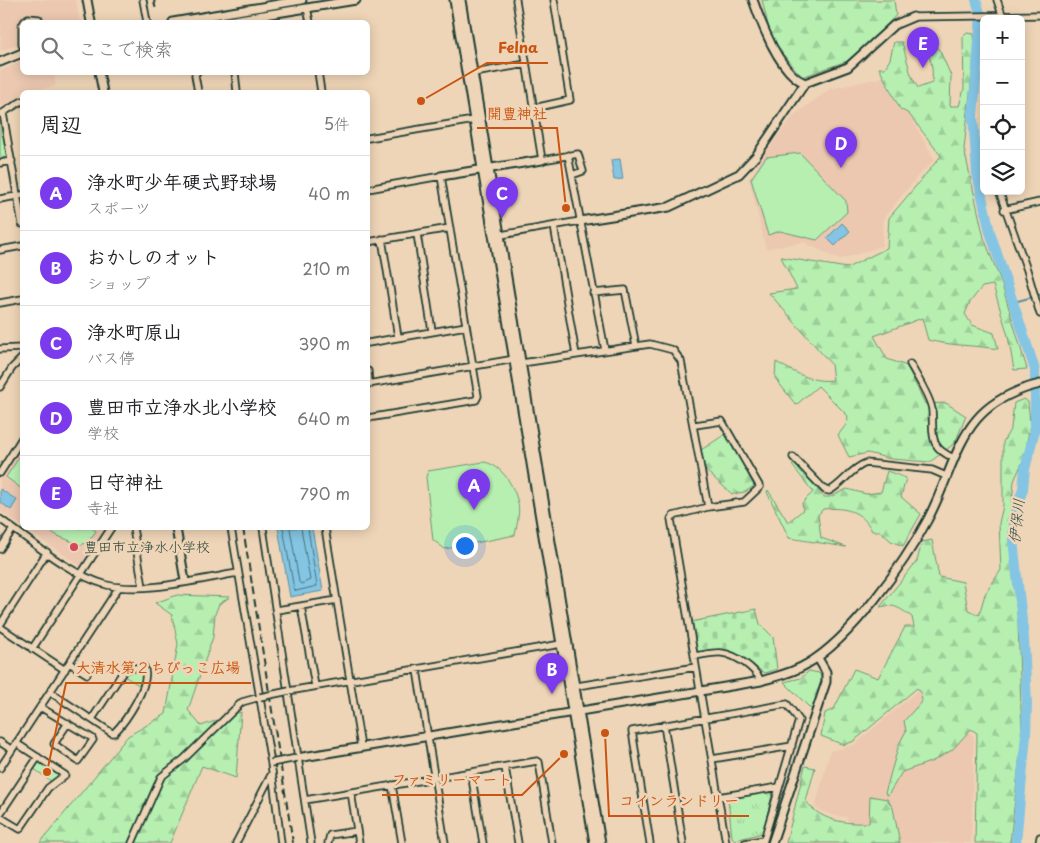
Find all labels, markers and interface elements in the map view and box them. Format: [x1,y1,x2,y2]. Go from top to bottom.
map controls [980,15,1025,195]
button: + [980,15,1025,60]
search box [20,20,370,75]
pin: E [907,27,939,68]
callout: Felna [487,33,548,63]
icon: search [38,34,66,62]
text: ここで検索 [78,34,173,62]
text: Felna [498,35,538,58]
button: − [980,60,1025,105]
callout: 開豊神社 [477,98,557,128]
text: 開豊神社 [487,101,547,124]
button: locate [980,105,1025,150]
text: 周辺 [40,107,82,139]
text: 5件 [324,111,350,135]
pin: D [825,127,857,168]
button: layers [980,150,1025,195]
text: 浄水町少年硬式野球場 [87,167,277,195]
pin: C [486,177,518,218]
text: A [50,181,62,205]
text: 40 m [308,181,350,205]
text: スポーツ [87,195,151,219]
text: おかしのオット [87,242,220,270]
text: B [51,256,61,280]
text: 210 m [302,256,350,280]
text: ショップ [87,270,150,294]
text: 浄水町原山 [87,317,182,345]
text: C [50,331,62,355]
text: 390 m [299,331,350,355]
text: バス停 [87,345,135,369]
text: 豊田市立浄水北小学校 [87,392,277,420]
text: D [50,406,62,430]
text: 640 m [297,406,350,430]
text: 学校 [87,420,119,444]
text: 日守神社 [87,467,163,495]
pin: A [458,469,490,510]
text: E [51,481,61,505]
text: 790 m [300,481,350,505]
text: 寺社 [87,495,119,519]
water label: 伊保川 [1002,497,1029,544]
your location [452,533,478,559]
place label: 豊田市立浄水小学校 [84,536,210,557]
marker: 豊田市立浄水小学校 [68,541,80,553]
callout: 大清水第２ちびっこ広場 [66,653,251,683]
pin: B [536,653,568,694]
text: 大清水第２ちびっこ広場 [75,655,241,678]
callout: ファミリーマート [382,765,522,795]
text: ファミリーマート [392,767,512,790]
callout: コインランドリー [609,786,749,816]
text: コインランドリー [619,788,739,811]

